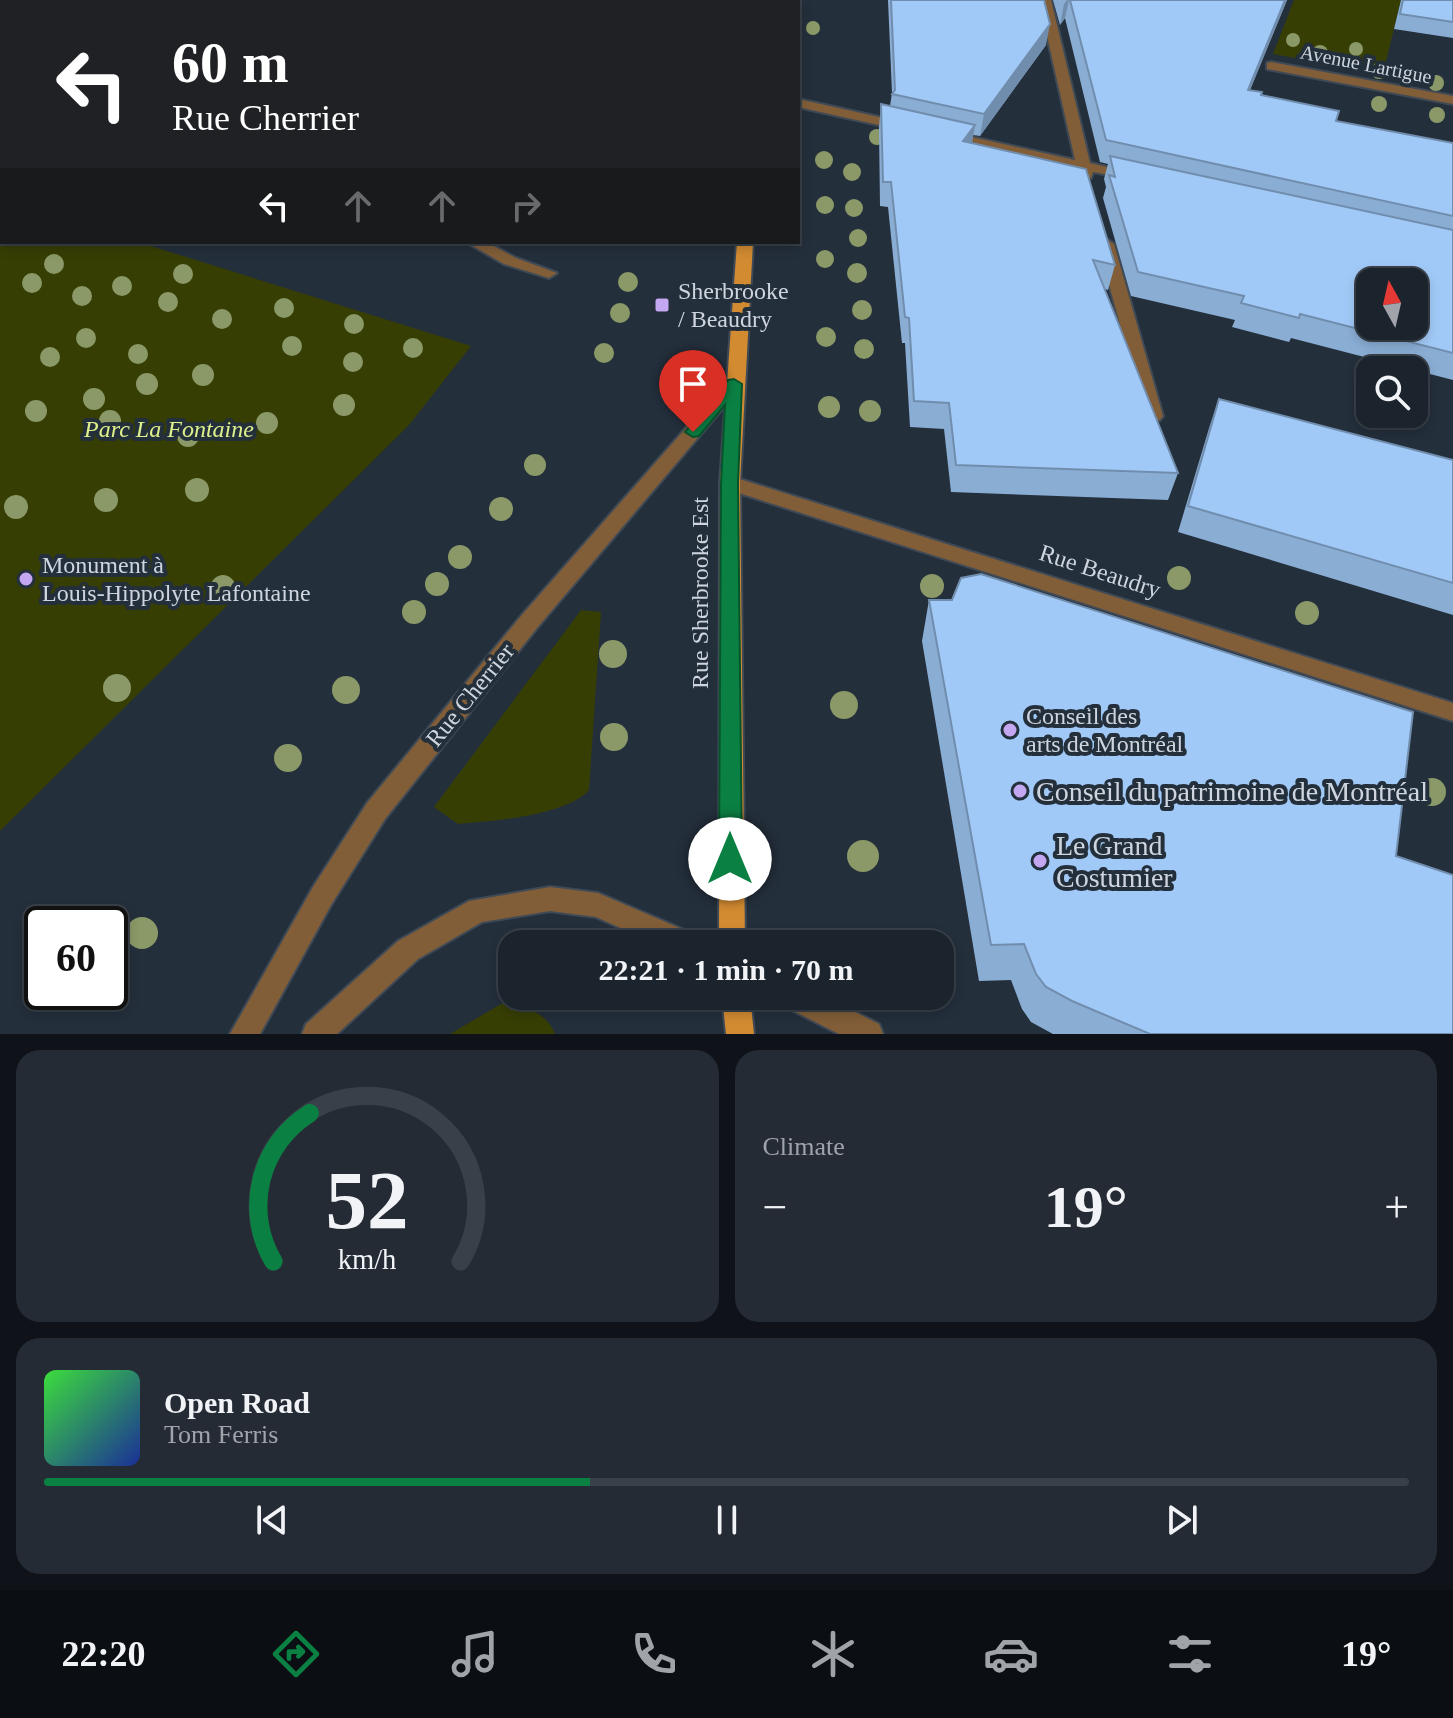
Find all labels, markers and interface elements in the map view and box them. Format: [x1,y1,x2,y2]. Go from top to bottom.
icon: left [40,32,144,136]
text: 60 m [172,32,289,94]
street label: Avenue Lartigue [1298,40,1434,89]
text: Rue Cherrier [172,98,359,138]
icon: left [252,184,296,228]
icon: ahead [336,184,380,228]
icon: ahead [420,184,464,228]
icon: right [504,184,548,228]
north arrow [1356,268,1428,340]
map controls [1356,268,1428,428]
place label: Sherbrooke / Beaudry [678,278,789,332]
marker: Sherbrooke / Beaudry [653,296,671,314]
pin [659,350,727,432]
button: search [1356,356,1428,428]
icon: arrive [671,362,715,406]
park label: Parc La Fontaine [83,416,254,442]
street label: Rue Sherbrooke Est [687,497,713,689]
street label: Rue Beaudry [1036,539,1164,603]
place label: Monument à Louis-Hippolyte Lafontaine [42,552,311,606]
marker: Monument à Louis-Hippolyte Lafontaine [17,570,35,588]
street label: Rue Cherrier [421,638,519,752]
place label: Conseil des arts de Montréal [1026,703,1184,757]
marker: Conseil des arts de Montréal [1001,721,1019,739]
place label: Conseil du patrimoine de Montréal [1036,776,1428,807]
marker: Conseil du patrimoine de Montréal [1011,782,1029,800]
position arrow [688,817,772,901]
place label: Le Grand Costumier [1056,830,1173,893]
marker: Le Grand Costumier [1031,852,1049,870]
speed limit sign: 60 [24,906,128,1010]
text: 22:21 · 1 min · 70 m [599,953,854,986]
text: Climate [763,1132,845,1161]
text: 52 [326,1154,409,1246]
text: 19° [1044,1174,1128,1240]
text: − [763,1183,787,1232]
text: + [1384,1183,1409,1232]
text: km/h [338,1244,397,1275]
text: Open Road [164,1386,310,1419]
text: Tom Ferris [164,1420,278,1449]
icon: previous [250,1498,294,1542]
icon: pause [705,1498,749,1542]
icon: next [1160,1498,1204,1542]
icon: directions [268,1626,324,1682]
icon: music [447,1626,503,1682]
icon: phone [626,1626,682,1682]
icon: climate [805,1626,861,1682]
icon: car [983,1626,1039,1682]
icon: filters [1162,1626,1218,1682]
text: 22:20 [61,1634,145,1674]
text: 19° [1341,1634,1392,1674]

